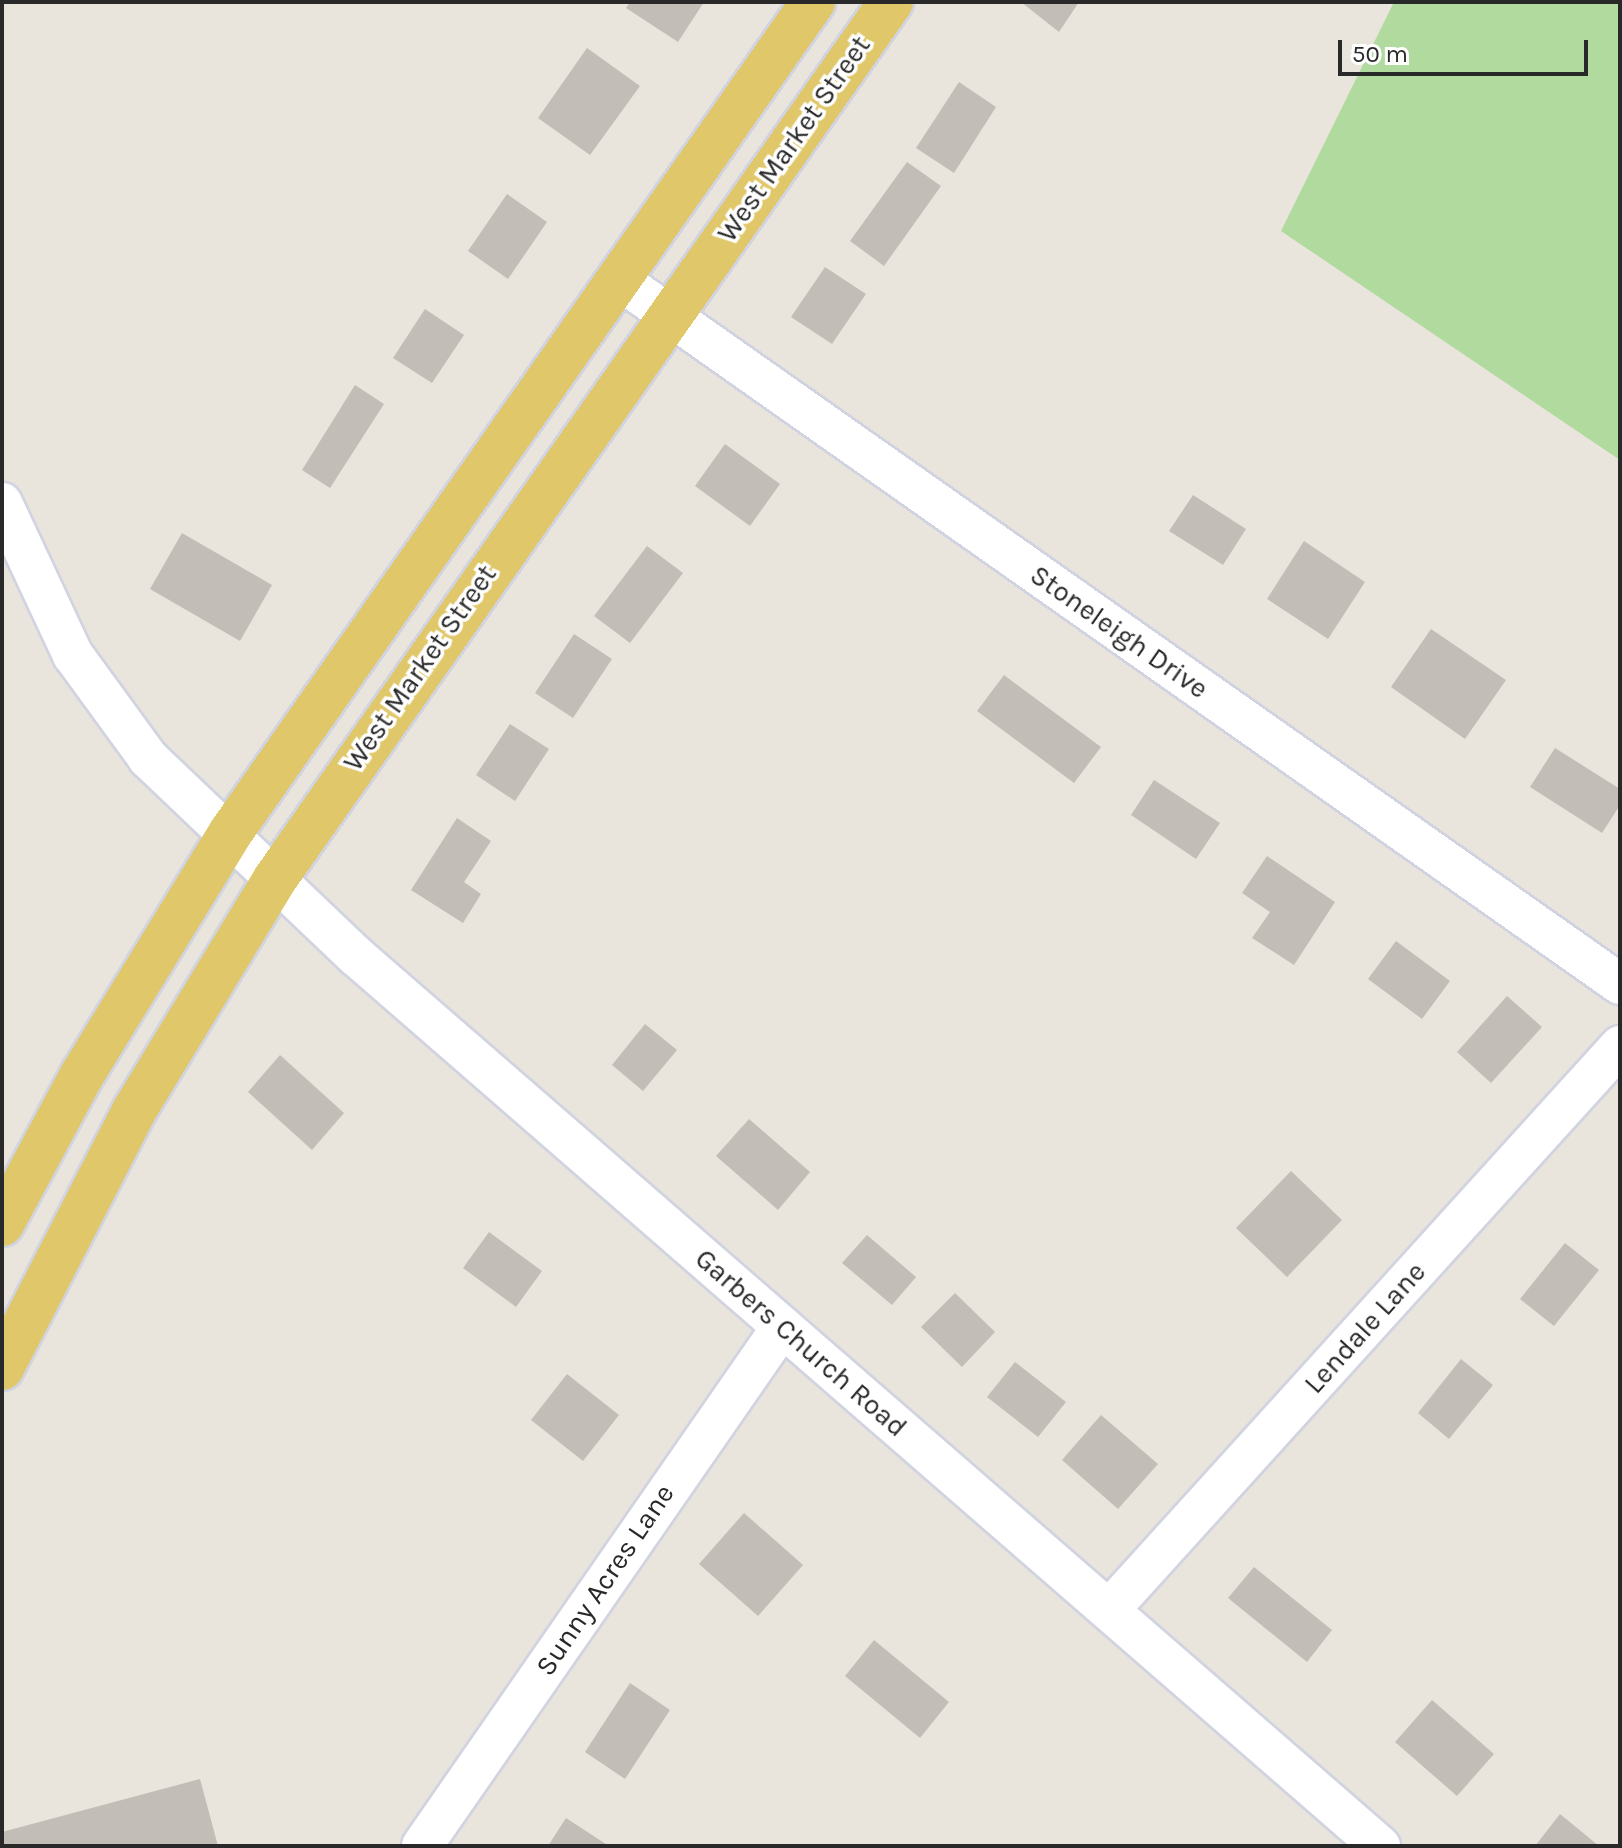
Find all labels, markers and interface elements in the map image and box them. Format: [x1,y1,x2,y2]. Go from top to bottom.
scale bar [1342,24,1592,74]
street label: West Market Street [710,29,878,249]
text: 50 m [1352,40,1408,68]
street label: West Market Street [336,558,504,778]
street label: Stoneleigh Drive [1024,558,1214,706]
street label: Garbers Church Road [688,1242,914,1444]
street label: Lendale Lane [1297,1255,1433,1401]
street label: Sunny Acres Lane [529,1478,681,1682]

